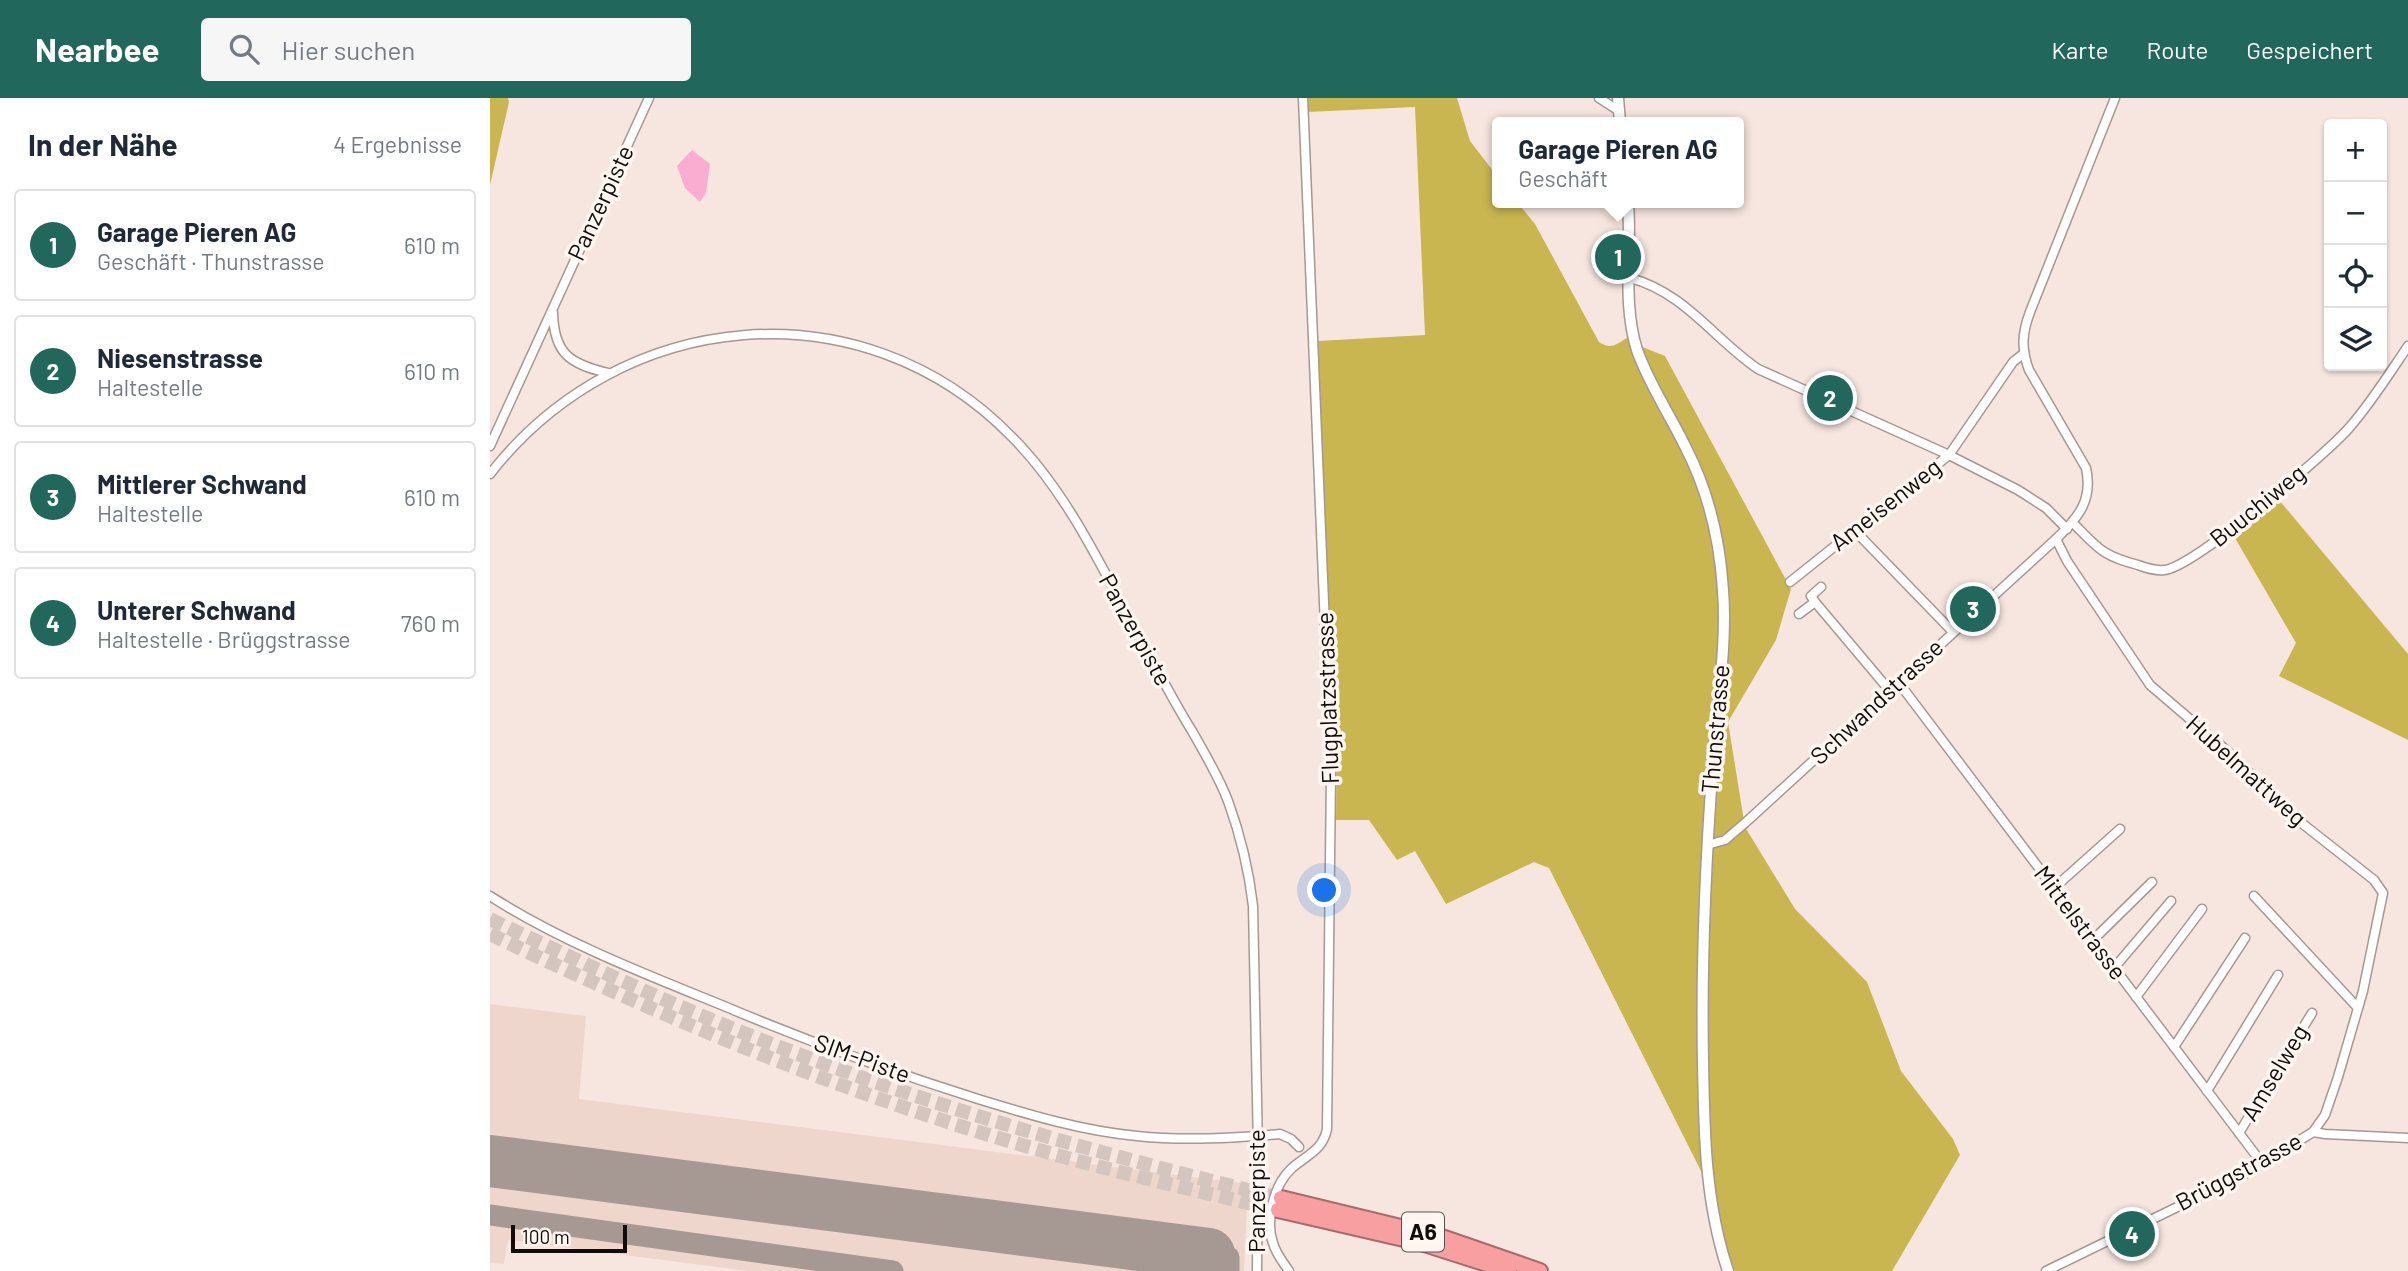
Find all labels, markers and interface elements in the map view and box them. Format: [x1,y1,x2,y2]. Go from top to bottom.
search box [201,18,691,81]
text: Nearbee [35,29,159,69]
icon: search [225,30,263,68]
text: Hier suchen [281,34,415,65]
text: Karte [2051,35,2109,64]
text: Route [2147,35,2208,64]
text: Gespeichert [2246,35,2373,64]
popup [1492,117,1744,208]
map controls [2324,119,2387,371]
button: + [2324,119,2387,182]
text: In der Nähe [28,126,178,162]
text: 4 Ergebnisse [333,130,462,158]
text: Garage Pieren AG [1518,133,1718,164]
street label: Panzerpiste [560,140,639,265]
text: Geschäft [1518,164,1608,192]
button: − [2324,182,2387,245]
text: Garage Pieren AG [97,216,296,247]
text: 1 [49,231,57,259]
text: 610 m [404,231,460,259]
pin: 1 [1595,231,1641,283]
button: locate [2324,245,2387,308]
text: Geschäft · Thunstrasse [97,247,325,275]
button: layers [2324,308,2387,371]
text: Niesenstrasse [97,342,263,373]
text: 2 [47,357,59,385]
text: 610 m [404,357,460,385]
pin: 2 [1807,372,1853,424]
text: Haltestelle [97,373,203,401]
street label: Ameisenweg [1824,452,1946,556]
street label: Buuchiweg [2203,458,2311,552]
text: Mittlerer Schwand [97,468,307,499]
text: 3 [47,483,59,511]
text: 610 m [404,483,460,511]
text: Haltestelle [97,499,203,527]
street label: Panzerpiste [1094,568,1179,690]
pin: 3 [1950,583,1996,635]
text: Unterer Schwand [97,594,296,625]
text: 4 [46,609,60,637]
text: 760 m [401,609,460,637]
street label: Flugplatzstrasse [1309,612,1344,784]
text: Haltestelle · Brüggstrasse [97,625,351,653]
street label: Schwandstrasse [1804,632,1948,770]
street label: Thunstrasse [1694,663,1735,794]
street label: Hubelmattweg [2181,708,2313,831]
street label: Mittelstrasse [2029,859,2134,985]
your location [1307,873,1341,907]
street label: Amselweg [2234,1019,2314,1125]
street label: SIM-Piste [811,1027,914,1088]
street label: Brüggstrasse [2170,1125,2306,1216]
street label: Panzerpiste [1241,1129,1270,1253]
pin: 4 [2109,1208,2155,1260]
road number: A6 [1402,1212,1444,1252]
scale bar [511,1222,626,1254]
text: 100 m [522,1225,570,1248]

